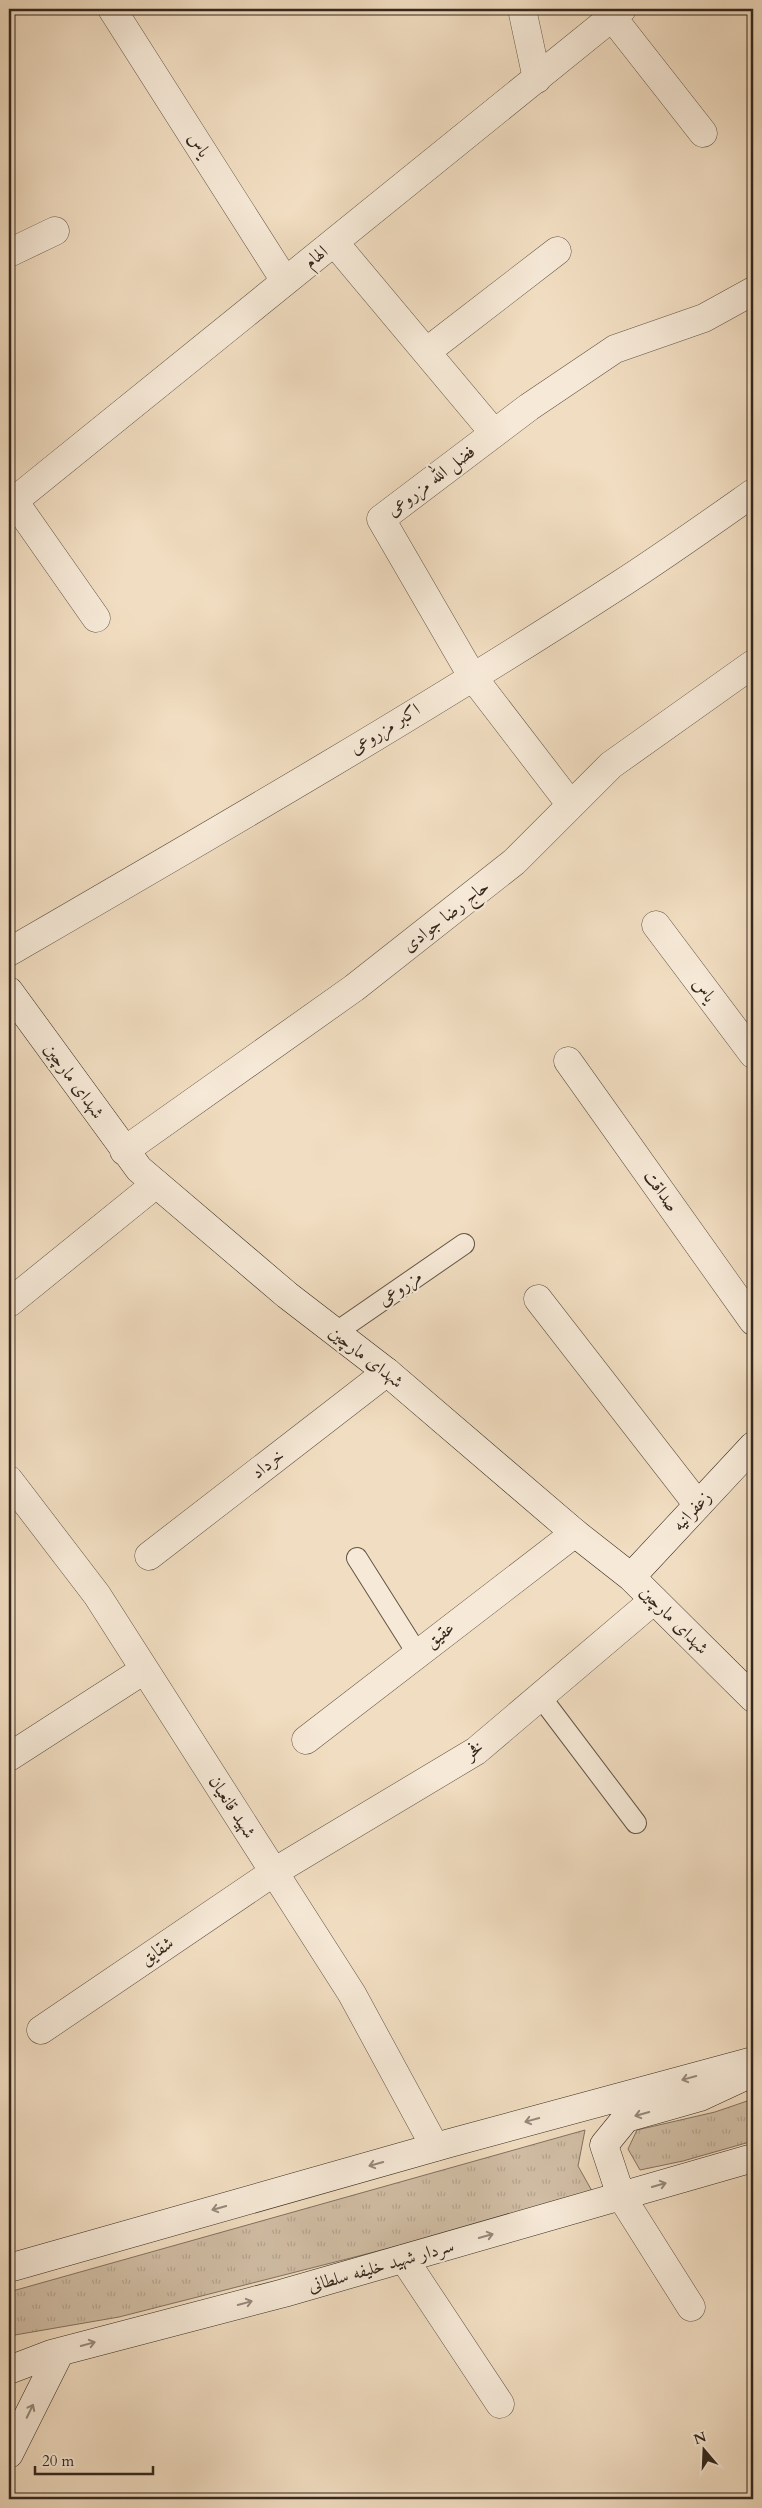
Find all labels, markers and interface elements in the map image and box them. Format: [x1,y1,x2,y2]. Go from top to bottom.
street label: یاس [182,128,217,164]
street label: الهام [299,240,335,277]
street label: فضل الله مزروعی [380,438,481,523]
street label: اکبر مزروعی [345,697,425,761]
street label: حاج رضا جوادی [397,874,497,960]
street label: یاس [686,972,723,1009]
street label: شهدای مارچین [38,1038,110,1124]
street label: صداقت [638,1165,684,1217]
street label: مزروعی [373,1264,427,1312]
street label: شهدای مارچین [323,1320,409,1394]
street label: خرداد [246,1443,290,1485]
street label: زعفرانیه [667,1485,717,1537]
street label: شهدای مارچین [634,1580,714,1660]
street label: عقیق [420,1616,460,1654]
street label: فخر [458,1735,489,1767]
street label: شهید قانعیان [202,1771,262,1843]
street label: شقایق [135,1931,179,1971]
one-way arrow [682,2074,698,2083]
one-way arrow [635,2109,651,2119]
one-way arrow [525,2116,541,2126]
one-way arrow [368,2160,384,2169]
one-way arrow [651,2180,667,2190]
one-way arrow [212,2204,228,2214]
one-way arrow [478,2231,494,2240]
street label: سردار شهید خلیفه سلطانی [305,2233,457,2299]
one-way arrow [237,2298,253,2307]
one-way arrow [80,2339,96,2349]
one-way arrow [26,2404,36,2419]
north arrow [680,2426,730,2476]
text: N [691,2427,709,2449]
scale bar [35,2443,152,2475]
text: 20 m [42,2451,74,2471]

